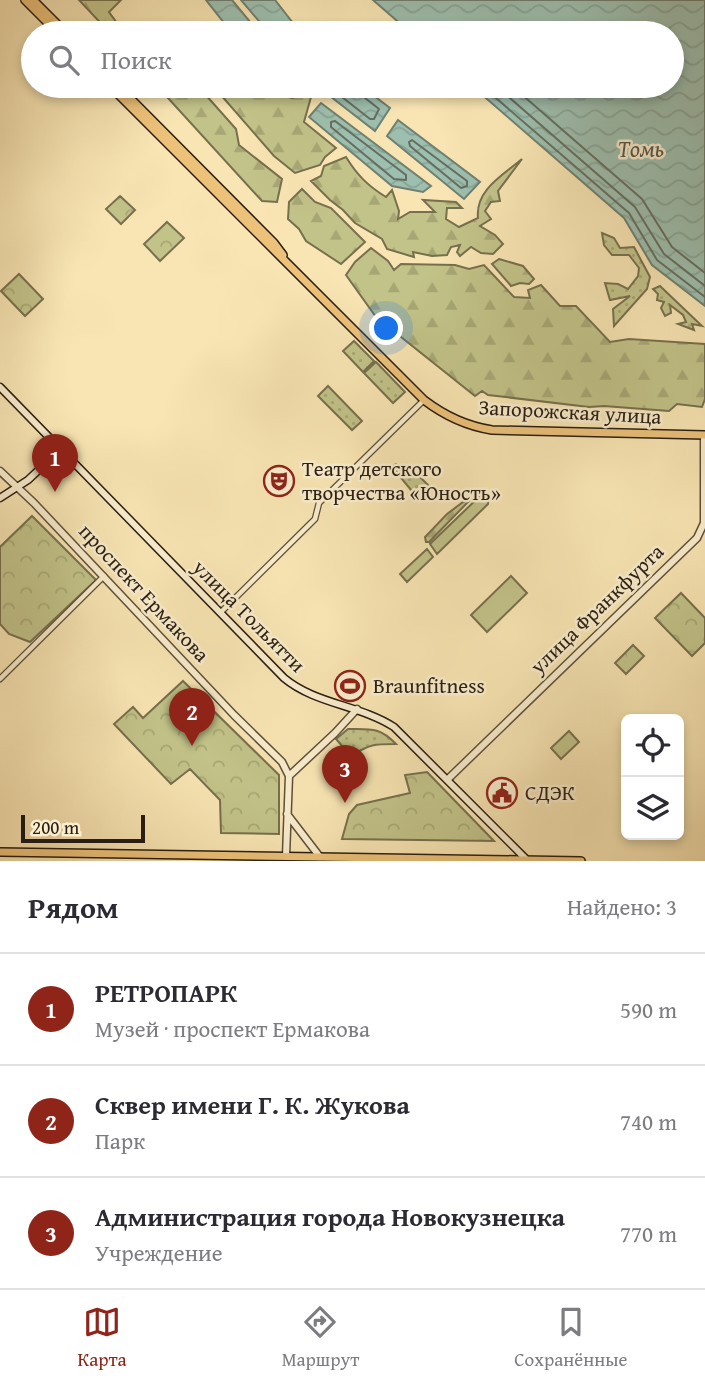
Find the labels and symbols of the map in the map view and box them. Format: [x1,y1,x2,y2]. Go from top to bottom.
water label: Томь [618,132,664,165]
your location [369,311,403,345]
street label: Запорожская улица [478,391,662,432]
pin: 1 [32,434,78,492]
place label: Театр детского творчества «Юность» [302,453,501,508]
theatre icon: Театр детского творчества «Юность» [262,464,296,498]
street label: проспект Ермакова [72,516,217,669]
street label: улица Франкфурта [522,536,671,682]
street label: улица Тольятти [185,551,313,679]
sports icon: Braunfitness [333,669,367,703]
place label: Braunfitness [373,670,485,701]
pin: 2 [169,688,215,746]
pin: 3 [322,745,368,803]
public building icon: СДЭК [485,776,519,810]
place label: СДЭК [525,777,575,808]
scale bar [21,812,145,844]

